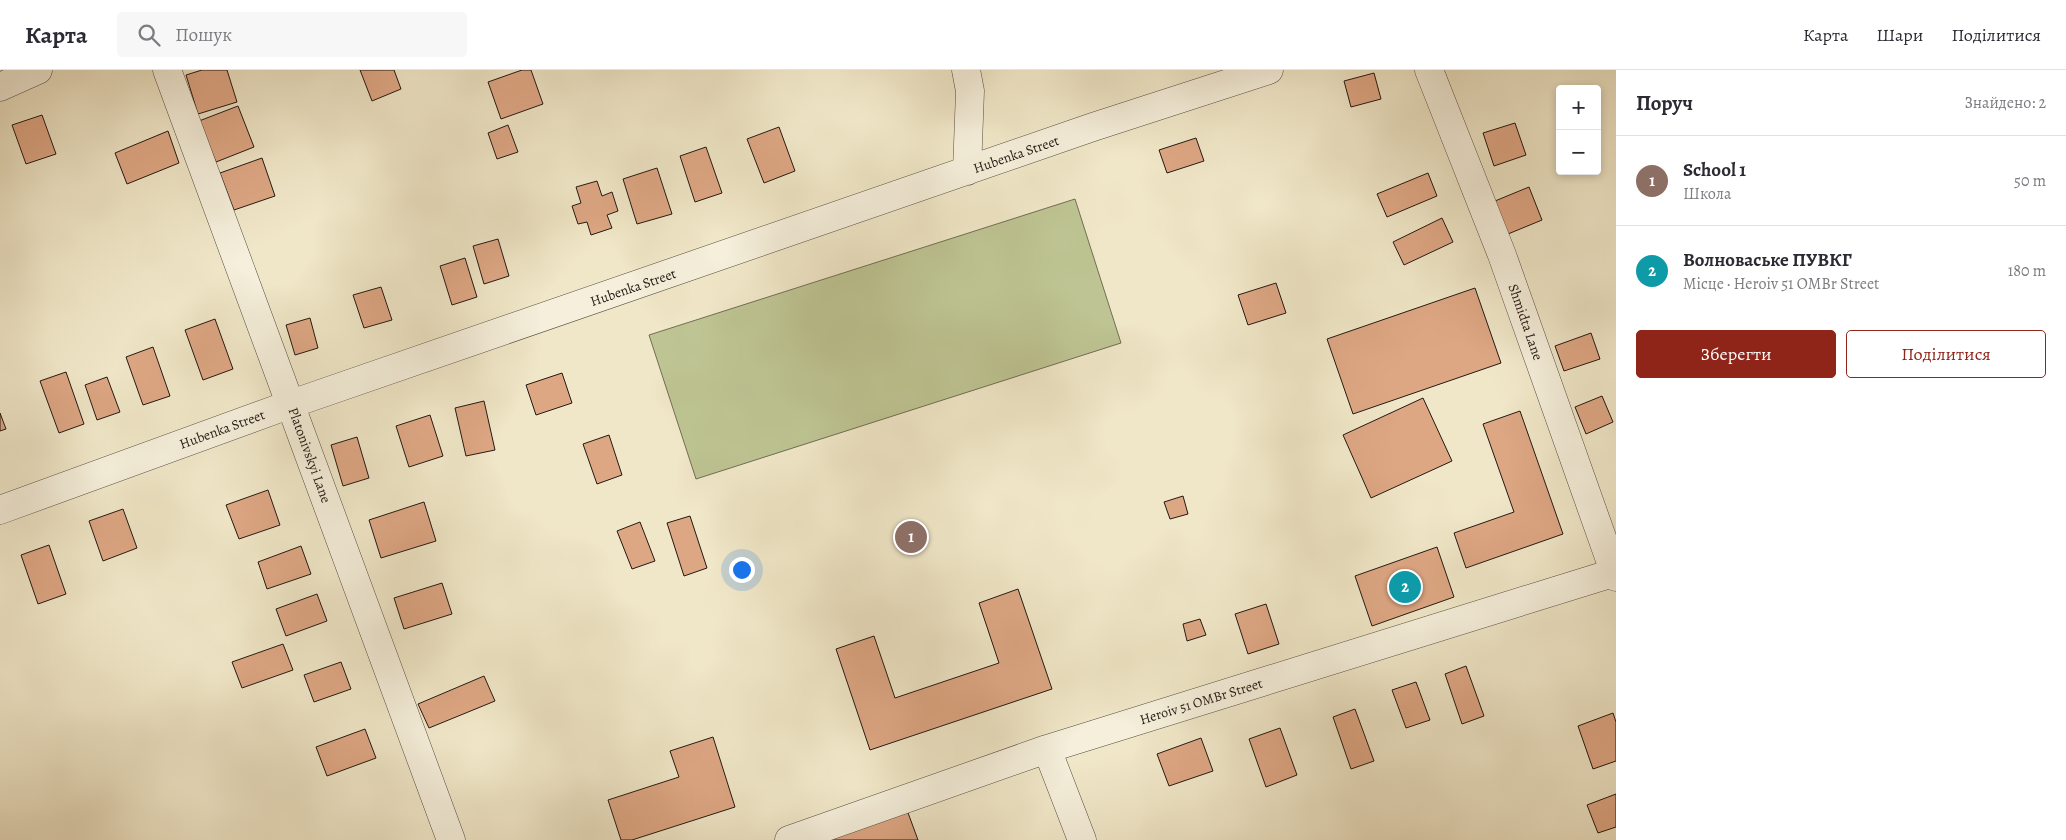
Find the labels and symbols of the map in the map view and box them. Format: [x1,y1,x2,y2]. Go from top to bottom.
street label: Hubenka Street [971,131,1062,178]
street label: Hubenka Street [588,264,679,311]
street label: Shmidta Lane [1504,282,1547,363]
street label: Hubenka Street [177,405,268,454]
street label: Platonivskyi Lane [283,405,336,506]
pin: 1 [895,518,927,556]
your location [729,557,755,583]
pin: 2 [1389,568,1421,606]
street label: Heroiv 51 OMBr Street [1137,674,1265,729]

